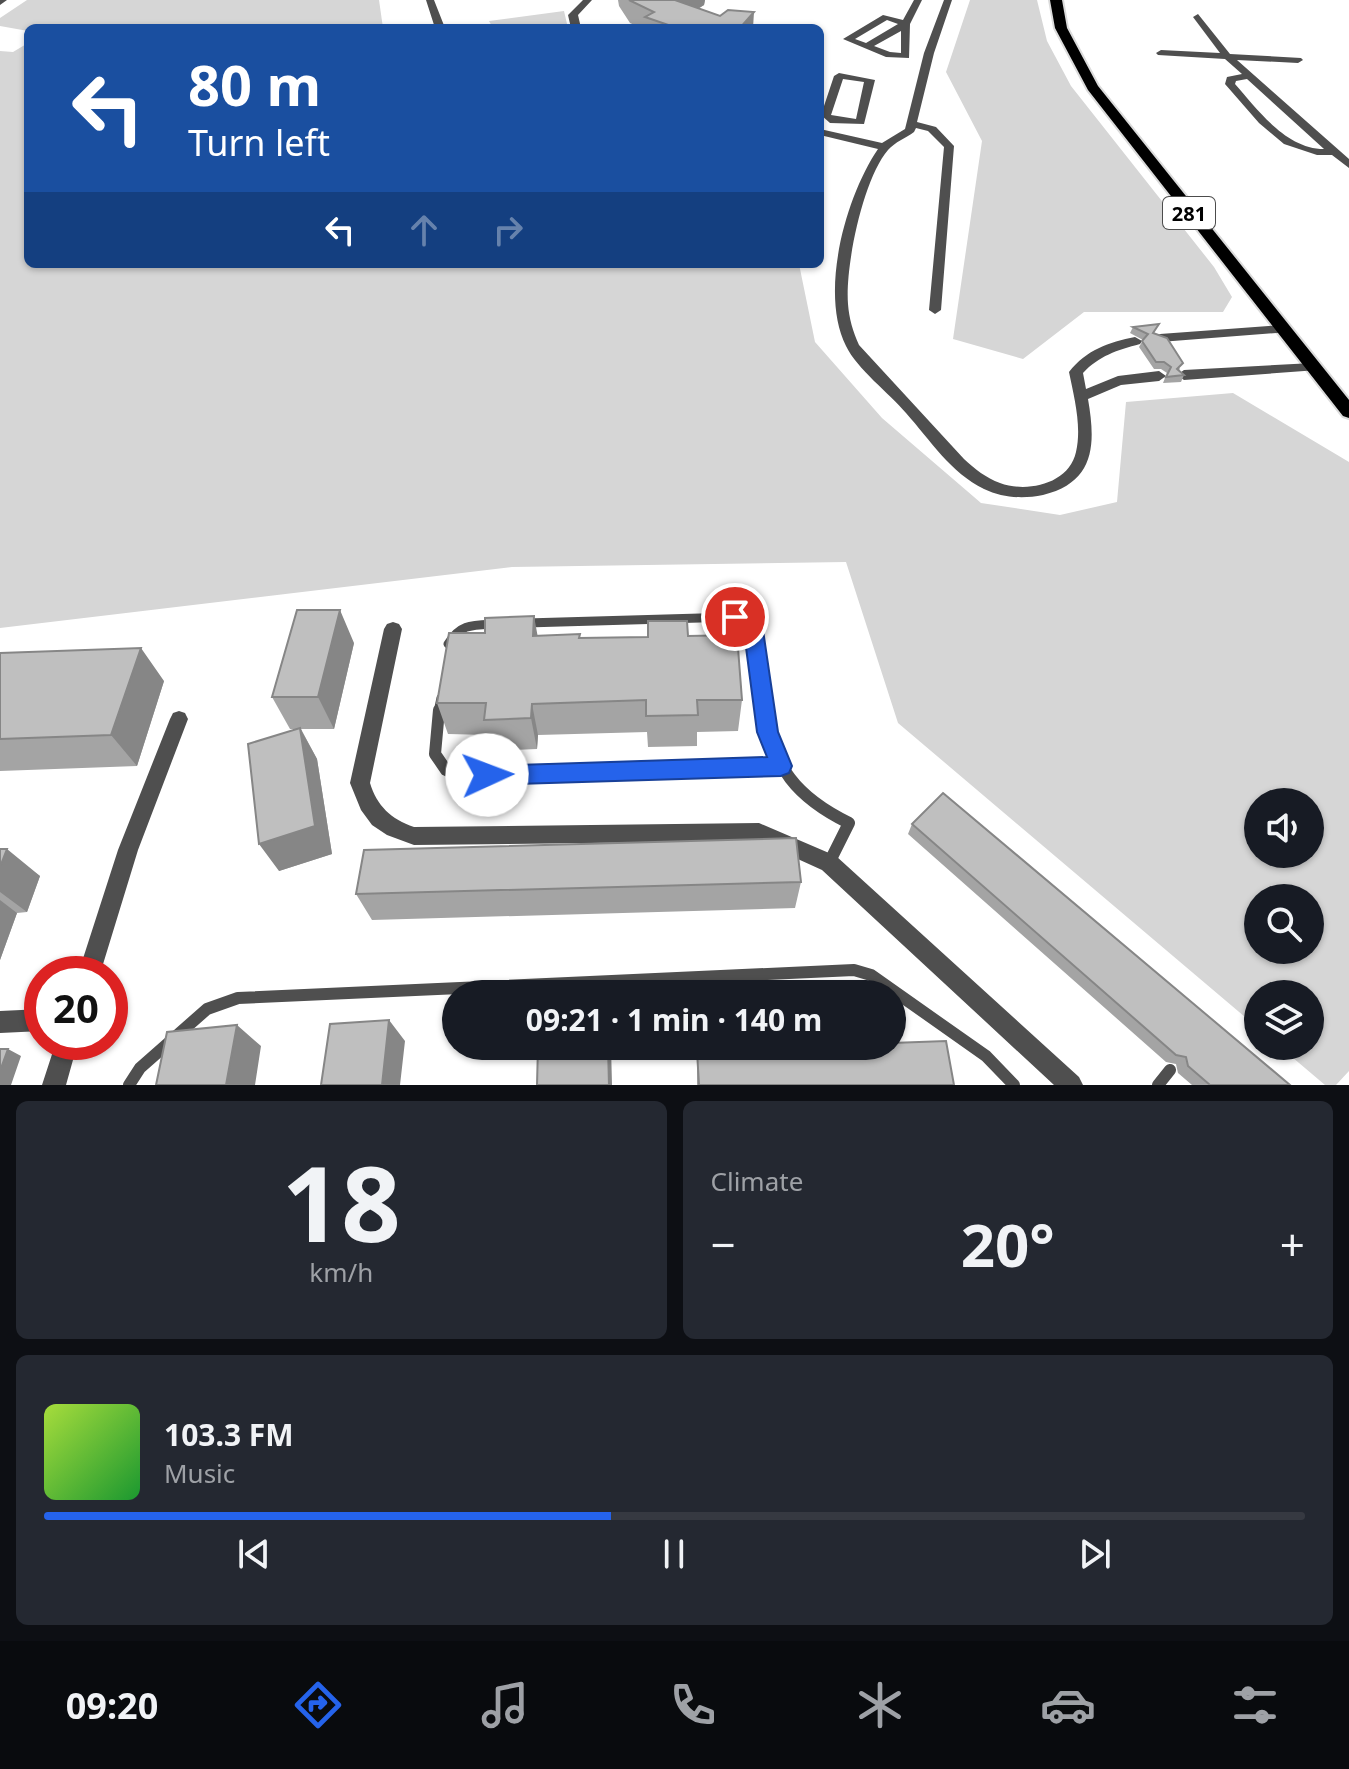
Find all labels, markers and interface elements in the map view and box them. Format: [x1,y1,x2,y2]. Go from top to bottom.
text: 80 m [188,46,321,122]
icon: left [56,56,160,160]
text: Turn left [188,118,330,167]
road number: 281 [1163,197,1215,229]
icon: left [318,208,362,252]
icon: ahead [402,208,446,252]
icon: right [486,208,530,252]
pin [701,583,769,651]
icon: arrive [713,595,757,639]
position arrow [445,733,529,817]
map controls [1244,788,1324,1060]
button: sound [1244,788,1324,868]
button: search [1244,884,1324,964]
speed limit sign: 20 [24,956,128,1060]
button: layers [1244,980,1324,1060]
text: 09:21 · 1 min · 140 m [526,999,822,1040]
text: 18 [282,1131,401,1272]
text: Climate [711,1163,803,1199]
text: 20° [961,1203,1055,1285]
text: − [711,1214,736,1274]
text: + [1280,1214,1305,1274]
text: km/h [309,1254,373,1290]
text: 103.3 FM [164,1414,294,1455]
text: Music [164,1455,235,1491]
icon: previous [232,1532,276,1576]
icon: pause [652,1532,696,1576]
icon: next [1073,1532,1117,1576]
icon: directions [290,1677,346,1733]
icon: music [477,1677,533,1733]
icon: phone [665,1677,721,1733]
icon: climate [852,1677,908,1733]
icon: car [1040,1677,1096,1733]
icon: filters [1227,1677,1283,1733]
text: 09:20 [66,1681,158,1730]

